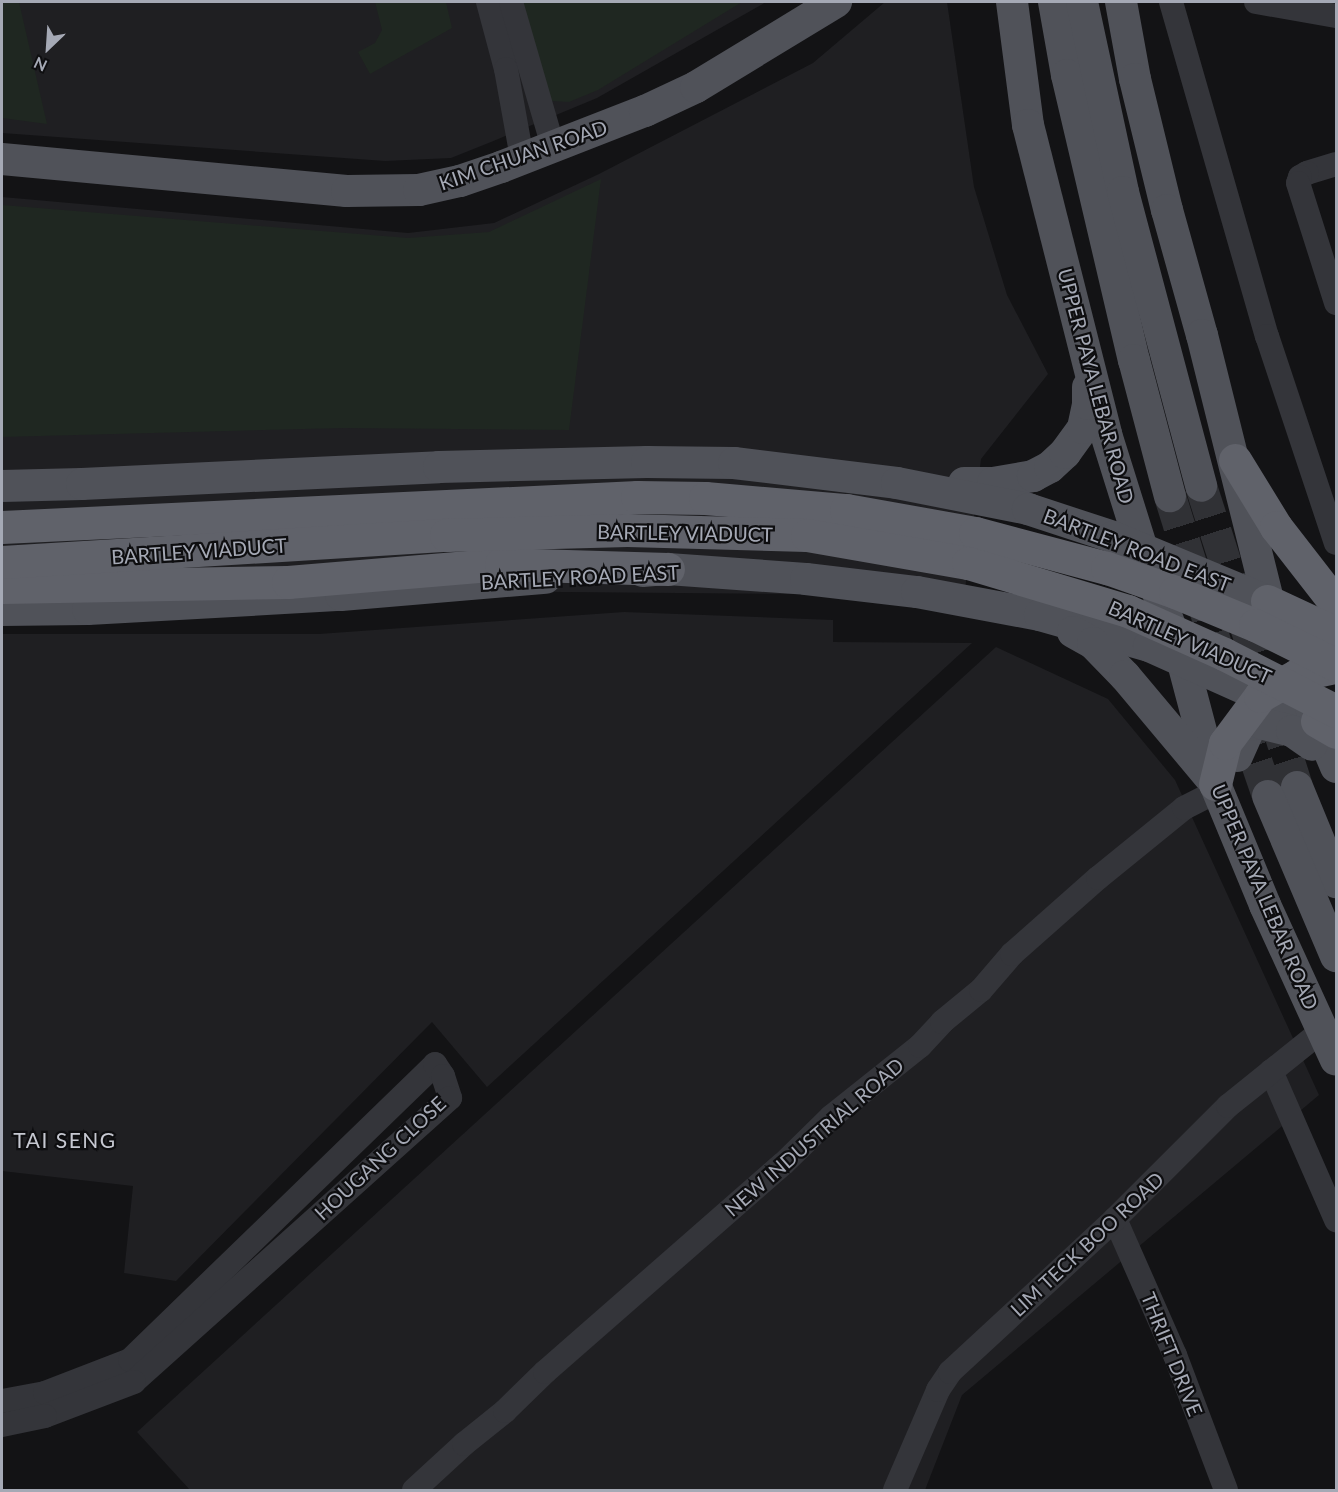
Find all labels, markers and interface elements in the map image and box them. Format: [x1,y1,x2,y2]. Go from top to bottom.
north arrow [18,18,78,78]
text: N [31,54,50,76]
street label: KIM CHUAN ROAD [436,115,610,195]
street label: UPPER PAYA LEBAR ROAD [1053,265,1139,507]
street label: BARTLEY ROAD EAST [1040,503,1234,597]
street label: BARTLEY VIADUCT [596,519,774,547]
street label: BARTLEY VIADUCT [110,533,288,569]
street label: BARTLEY ROAD EAST [480,560,680,594]
street label: BARTLEY VIADUCT [1104,595,1276,689]
street label: UPPER PAYA LEBAR ROAD [1206,780,1324,1014]
street label: NEW INDUSTRIAL ROAD [719,1053,909,1221]
street label: HOUGANG CLOSE [310,1091,450,1225]
district label: TAI SENG [13,1127,117,1153]
street label: LIM TECK BOO ROAD [1005,1167,1169,1321]
street label: THRIFT DRIVE [1136,1288,1208,1420]

